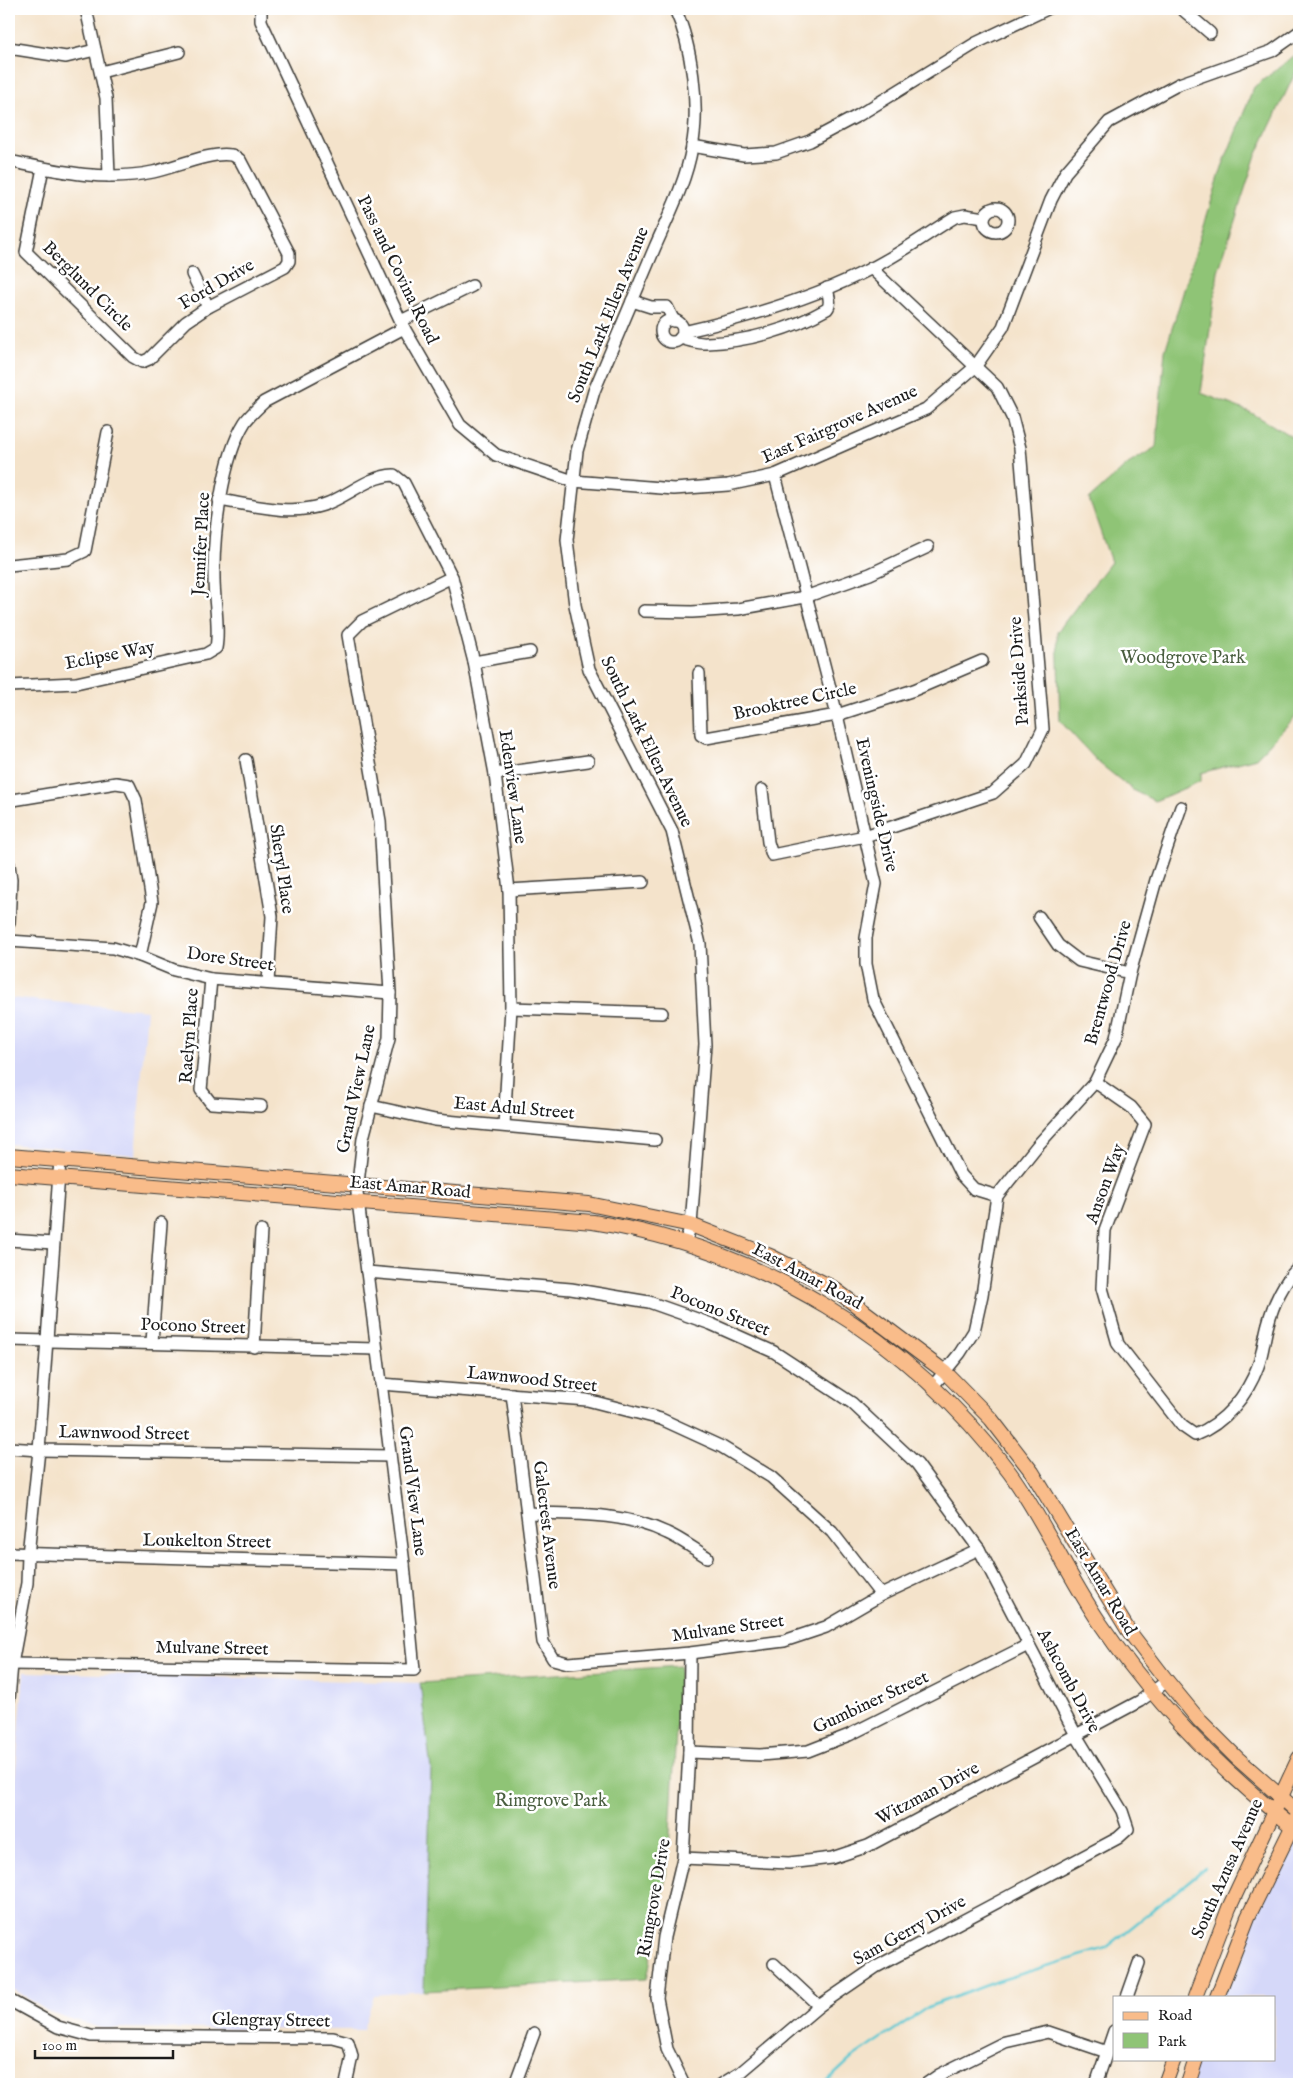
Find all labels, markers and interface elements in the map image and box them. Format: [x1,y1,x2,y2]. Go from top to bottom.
street label: Pass and Covina Road [351,192,443,349]
street label: South Lark Ellen Avenue [563,224,655,406]
street label: Berglund Circle [37,237,137,337]
street label: Ford Drive [175,254,259,316]
street label: East Fairgrove Avenue [759,380,921,470]
street label: Jennifer Place [188,492,216,598]
street label: Parkside Drive [1005,616,1035,726]
street label: Eclipse Way [63,636,157,676]
park label: Woodgrove Park [1120,647,1246,670]
street label: South Lark Ellen Avenue [595,653,697,831]
street label: Brooktree Circle [731,678,859,726]
street label: Edenview Lane [493,729,531,845]
street label: Eveningside Drive [849,736,903,874]
street label: Sheryl Place [263,823,299,915]
street label: Brentwood Drive [1080,918,1138,1048]
street label: Dore Street [185,943,275,977]
street label: Raelyn Place [175,987,205,1085]
street label: Grand View Lane [332,1023,382,1155]
street label: East Adul Street [453,1092,575,1126]
street label: Anson Way [1081,1141,1131,1228]
street label: East Amar Road [348,1171,472,1205]
street label: East Amar Road [748,1238,867,1316]
street label: Pocono Street [667,1282,773,1342]
street label: Pocono Street [140,1314,246,1340]
street label: Lawnwood Street [466,1362,598,1398]
street label: Lawnwood Street [58,1421,190,1447]
street label: Grand View Lane [393,1425,431,1557]
street label: Galecrest Avenue [527,1459,565,1591]
street label: East Amar Road [1059,1524,1141,1640]
street label: Loukelton Street [142,1529,272,1555]
street label: Mulvane Street [670,1610,786,1648]
street label: Ashcomb Drive [1030,1624,1105,1737]
street label: Mulvane Street [155,1637,269,1661]
street label: Gumbiner Street [810,1666,932,1740]
street label: Witzman Drive [872,1757,984,1831]
park label: Rimgrove Park [495,1790,608,1813]
street label: South Azusa Avenue [1187,1795,1269,1943]
street label: Rimgrove Drive [633,1837,677,1959]
street label: Sam Gerry Drive [850,1891,970,1971]
legend [1113,1996,1276,2060]
text: Road [1158,2006,1193,2025]
street label: Glengray Street [212,2008,330,2034]
scale bar [35,2028,172,2060]
text: Park [1158,2032,1188,2051]
text: 100 m [42,2036,78,2055]

